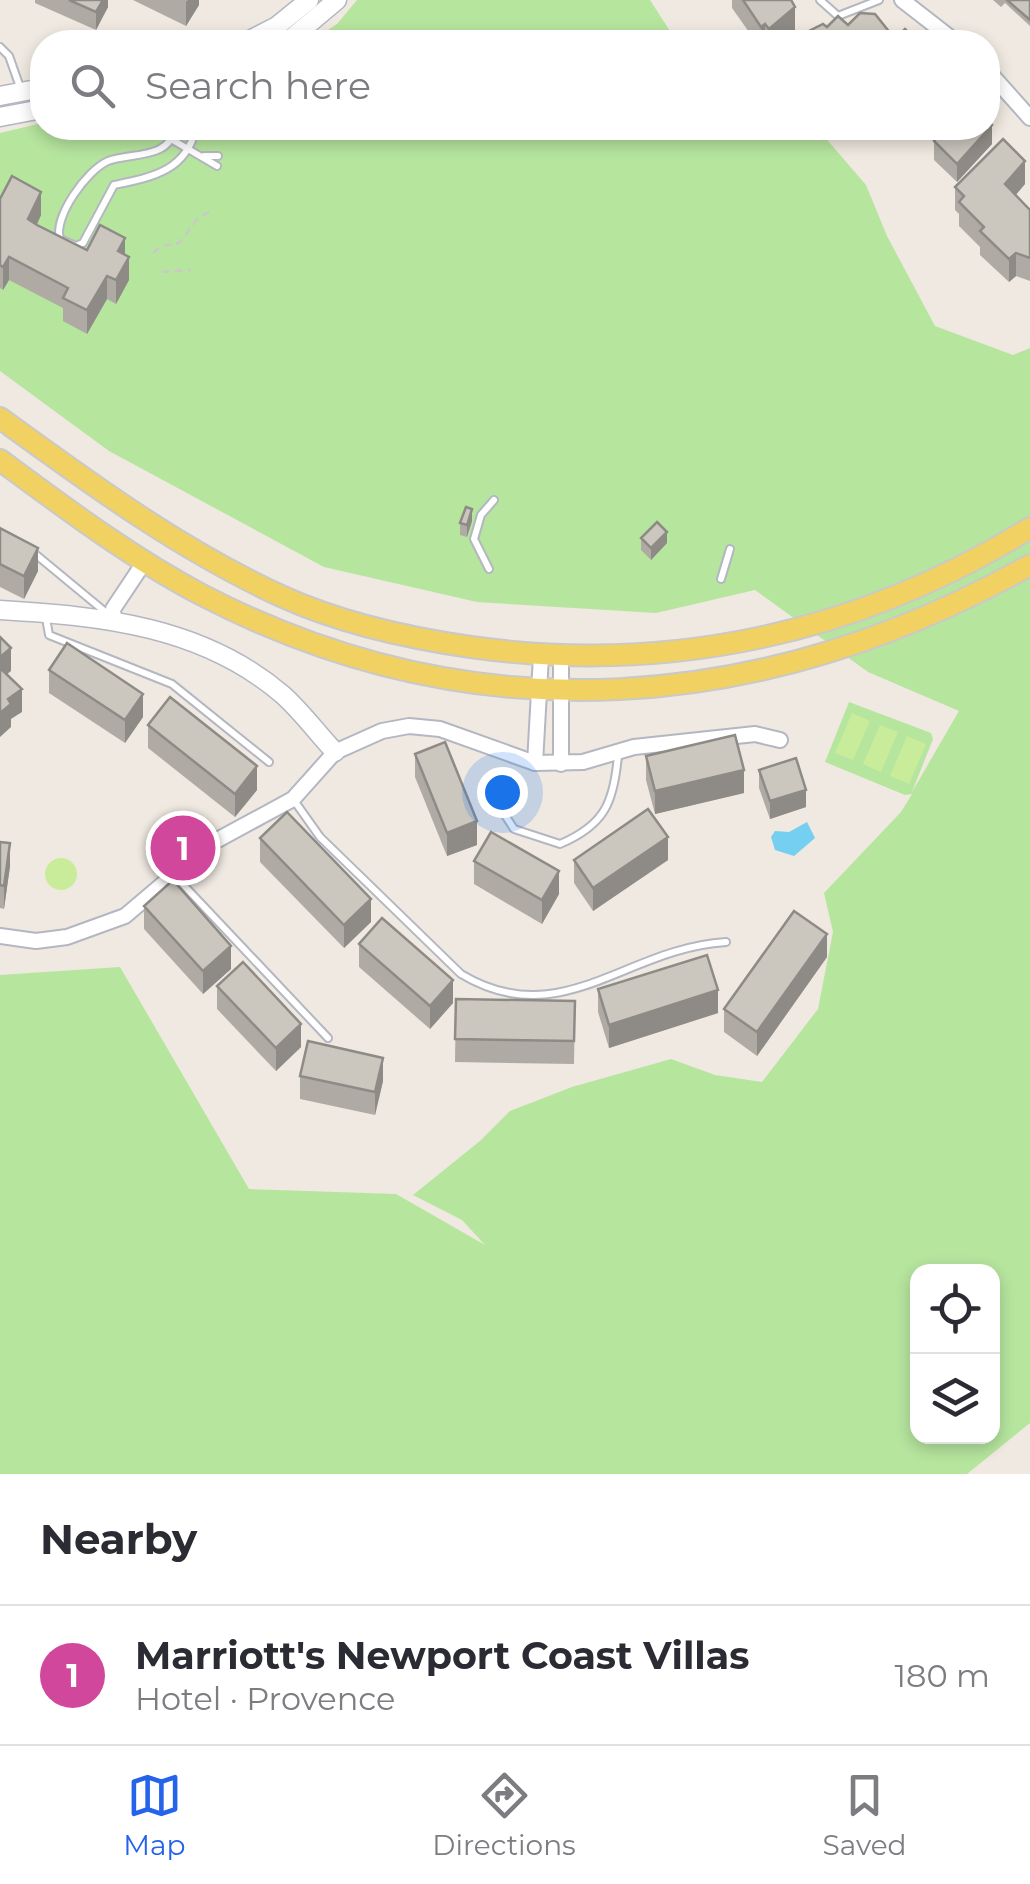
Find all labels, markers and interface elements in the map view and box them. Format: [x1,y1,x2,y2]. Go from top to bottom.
search box [30,30,1000,140]
icon: search [65,58,120,113]
text: Search here [145,62,371,109]
your location [477,767,528,818]
pin: 1 [150,810,216,886]
map controls [910,1264,1000,1444]
button: locate [910,1264,1000,1354]
button: layers [910,1354,1000,1444]
text: Nearby [40,1513,197,1565]
text: Marriott's Newport Coast Villas [135,1632,749,1679]
text: 1 [66,1656,79,1695]
text: 180 m [895,1656,990,1695]
text: Hotel · Provence [135,1679,395,1718]
tab: Map [123,1768,186,1862]
tab: Directions [432,1768,576,1862]
tab: Saved [822,1768,907,1862]

